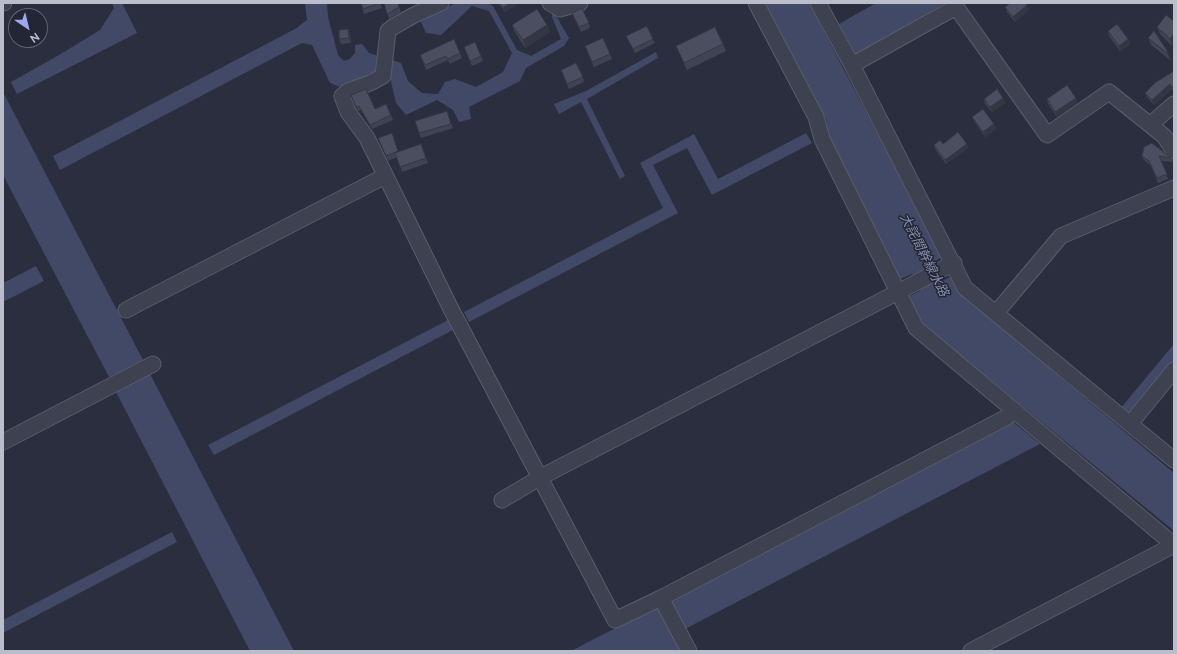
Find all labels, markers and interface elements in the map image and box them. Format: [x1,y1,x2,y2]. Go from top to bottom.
north arrow [8,8,48,48]
text: N [27,30,42,45]
water label: 大詫間幹線水路 [896,211,952,299]

